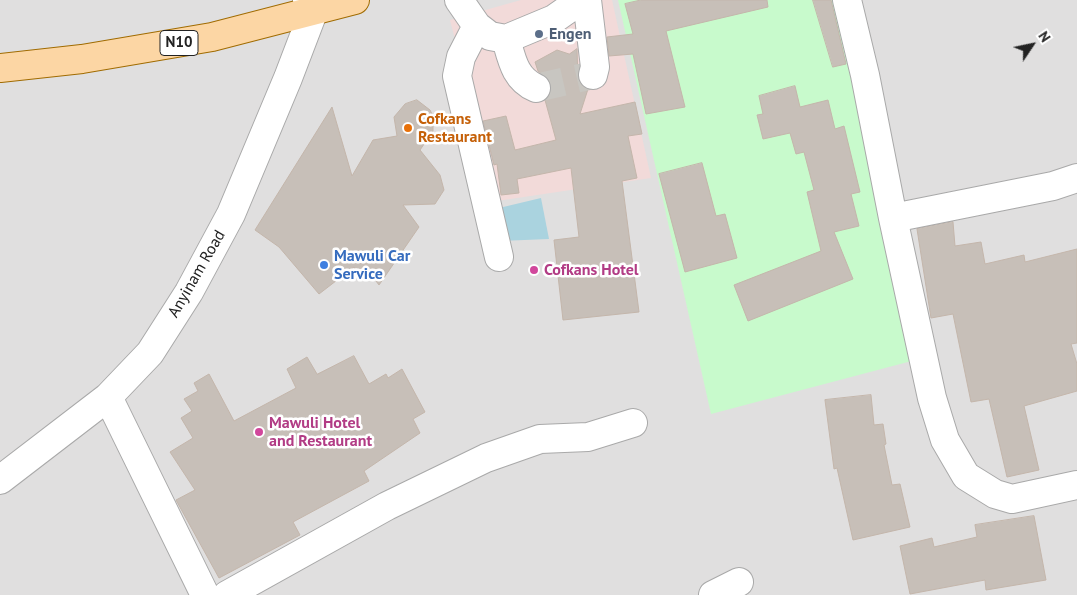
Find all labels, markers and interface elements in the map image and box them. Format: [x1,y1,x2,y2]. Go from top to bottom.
north arrow [1007,20,1057,70]
place label: Engen [549,24,591,44]
marker: Engen [533,28,545,40]
text: N [1034,28,1054,45]
road number: N10 [160,30,198,56]
place label: Cofkans Restaurant [418,109,492,147]
marker: Cofkans Restaurant [402,122,414,134]
street label: Anyinam Road [164,227,230,321]
place label: Mawuli Car Service [334,246,410,284]
marker: Mawuli Car Service [318,259,330,271]
place label: Cofkans Hotel [544,260,639,280]
marker: Cofkans Hotel [528,264,540,276]
place label: Mawuli Hotel and Restaurant [269,413,372,451]
marker: Mawuli Hotel and Restaurant [253,426,265,438]

